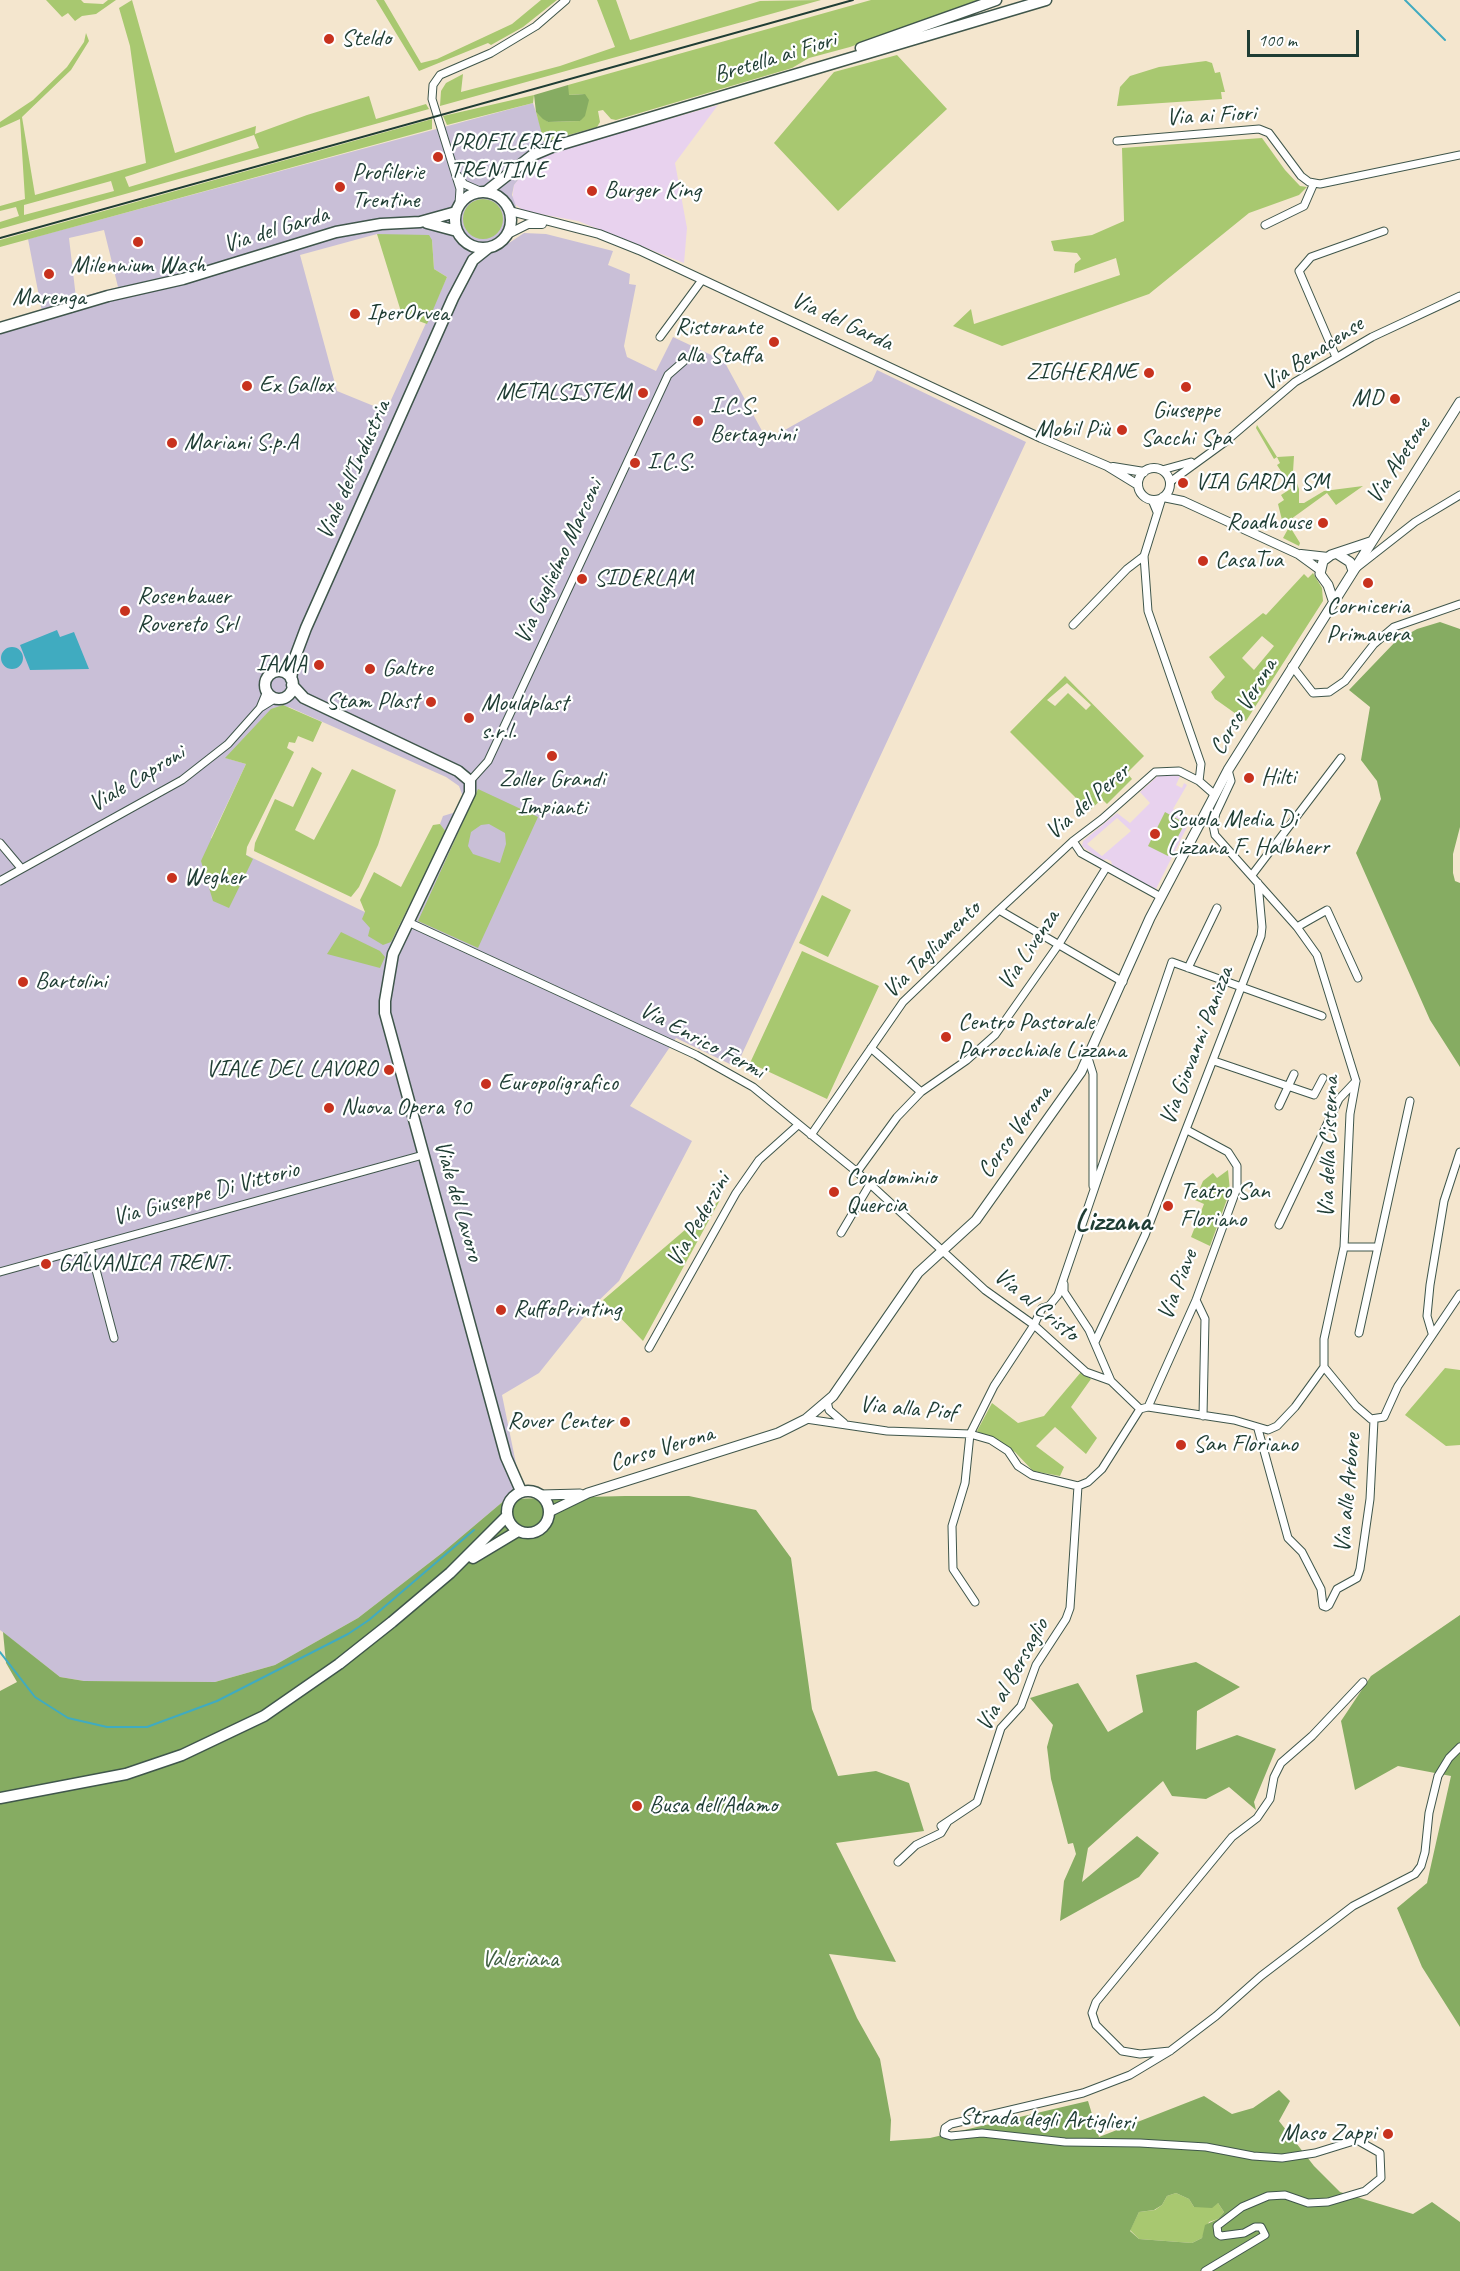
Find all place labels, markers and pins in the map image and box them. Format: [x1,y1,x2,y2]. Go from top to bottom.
place label: Steldo [341,25,391,53]
marker: Steldo [322,32,336,46]
place label: PROFILERIE TRENTINE [450,129,563,185]
marker: PROFILERIE TRENTINE [431,150,445,164]
place label: Profilerie Trentine [352,159,424,215]
place label: Burger King [604,177,701,205]
marker: Profilerie Trentine [333,180,347,194]
marker: Burger King [585,184,599,198]
marker: Milennium Wash [131,235,145,249]
place label: Milennium Wash [71,252,205,280]
marker: Marenga [42,267,56,281]
place label: Marenga [12,284,86,312]
place label: IperOrvea [367,300,448,328]
marker: IperOrvea [348,307,362,321]
place label: Ristorante alla Staffa [675,314,762,370]
marker: Ristorante alla Staffa [767,335,781,349]
place label: ZIGHERANE [1026,359,1137,387]
marker: ZIGHERANE [1142,366,1156,380]
place label: Ex Gallox [259,372,333,400]
marker: Ex Gallox [240,379,254,393]
place label: METALSISTEM [496,379,631,407]
marker: Giuseppe Sacchi Spa [1179,380,1193,394]
place label: MD [1352,385,1383,413]
marker: METALSISTEM [636,386,650,400]
marker: MD [1388,392,1402,406]
place label: I.C.S. Bertagnini [710,393,796,449]
place label: Giuseppe Sacchi Spa [1140,397,1232,453]
marker: I.C.S. Bertagnini [691,414,705,428]
place label: Mobil Più [1035,416,1110,444]
marker: Mobil Più [1115,423,1129,437]
place label: Mariani S.p.A [184,429,298,457]
marker: Mariani S.p.A [165,436,179,450]
place label: I.C.S. [647,449,694,477]
marker: I.C.S. [628,456,642,470]
place label: VIA GARDA SM [1195,469,1329,497]
marker: VIA GARDA SM [1176,476,1190,490]
place label: Roadhouse [1227,509,1311,537]
marker: Roadhouse [1316,516,1330,530]
place label: CasaTua [1215,547,1283,575]
marker: CasaTua [1196,554,1210,568]
place label: SIDERLAM [594,565,693,593]
marker: SIDERLAM [575,572,589,586]
marker: Corniceria Primavera [1361,576,1375,590]
place label: Rosenbauer Rovereto Srl [137,583,237,639]
place label: Corniceria Primavera [1326,593,1410,649]
marker: Rosenbauer Rovereto Srl [118,604,132,618]
place label: IAMA [256,651,307,679]
place label: Galtre [382,655,433,683]
marker: IAMA [312,658,326,672]
marker: Galtre [363,662,377,676]
place label: Stam Plast [326,688,419,716]
place label: Mouldplast s.r.l. [481,690,568,746]
marker: Stam Plast [424,695,438,709]
marker: Mouldplast s.r.l. [462,711,476,725]
marker: Zoller Grandi Impianti [545,749,559,763]
place label: Hilti [1261,764,1296,792]
place label: Zoller Grandi Impianti [499,766,605,822]
marker: Hilti [1242,771,1256,785]
place label: Scuola Media Di Lizzana F. Halbherr [1167,806,1329,862]
marker: Scuola Media Di Lizzana F. Halbherr [1148,827,1162,841]
place label: Wegher [184,864,245,892]
marker: Wegher [165,871,179,885]
place label: Bartolini [35,968,107,996]
marker: Bartolini [16,975,30,989]
place label: Centro Pastorale Parrocchiale Lizzana [958,1009,1126,1065]
marker: Centro Pastorale Parrocchiale Lizzana [939,1030,953,1044]
place label: VIALE DEL LAVORO [206,1056,377,1084]
marker: VIALE DEL LAVORO [382,1063,396,1077]
place label: Europoligrafico [498,1070,618,1098]
marker: Europoligrafico [479,1077,493,1091]
place label: Nuova Opera 90 [341,1094,471,1122]
marker: Nuova Opera 90 [322,1101,336,1115]
place label: Condominio Quercia [846,1164,936,1220]
place label: Teatro San Floriano [1180,1178,1270,1234]
marker: Condominio Quercia [827,1185,841,1199]
marker: Teatro San Floriano [1161,1199,1175,1213]
place label: GALVANICA TRENT. [58,1250,231,1278]
marker: GALVANICA TRENT. [39,1257,53,1271]
place label: RuffoPrinting [513,1296,621,1324]
marker: RuffoPrinting [494,1303,508,1317]
place label: Rover Center [507,1408,613,1436]
marker: Rover Center [618,1415,632,1429]
place label: San Floriano [1193,1431,1298,1459]
marker: San Floriano [1174,1438,1188,1452]
place label: Busa dell'Adamo [649,1792,777,1820]
marker: Busa dell'Adamo [630,1799,644,1813]
place label: Maso Zappi [1281,2120,1376,2148]
marker: Maso Zappi [1381,2127,1395,2141]

